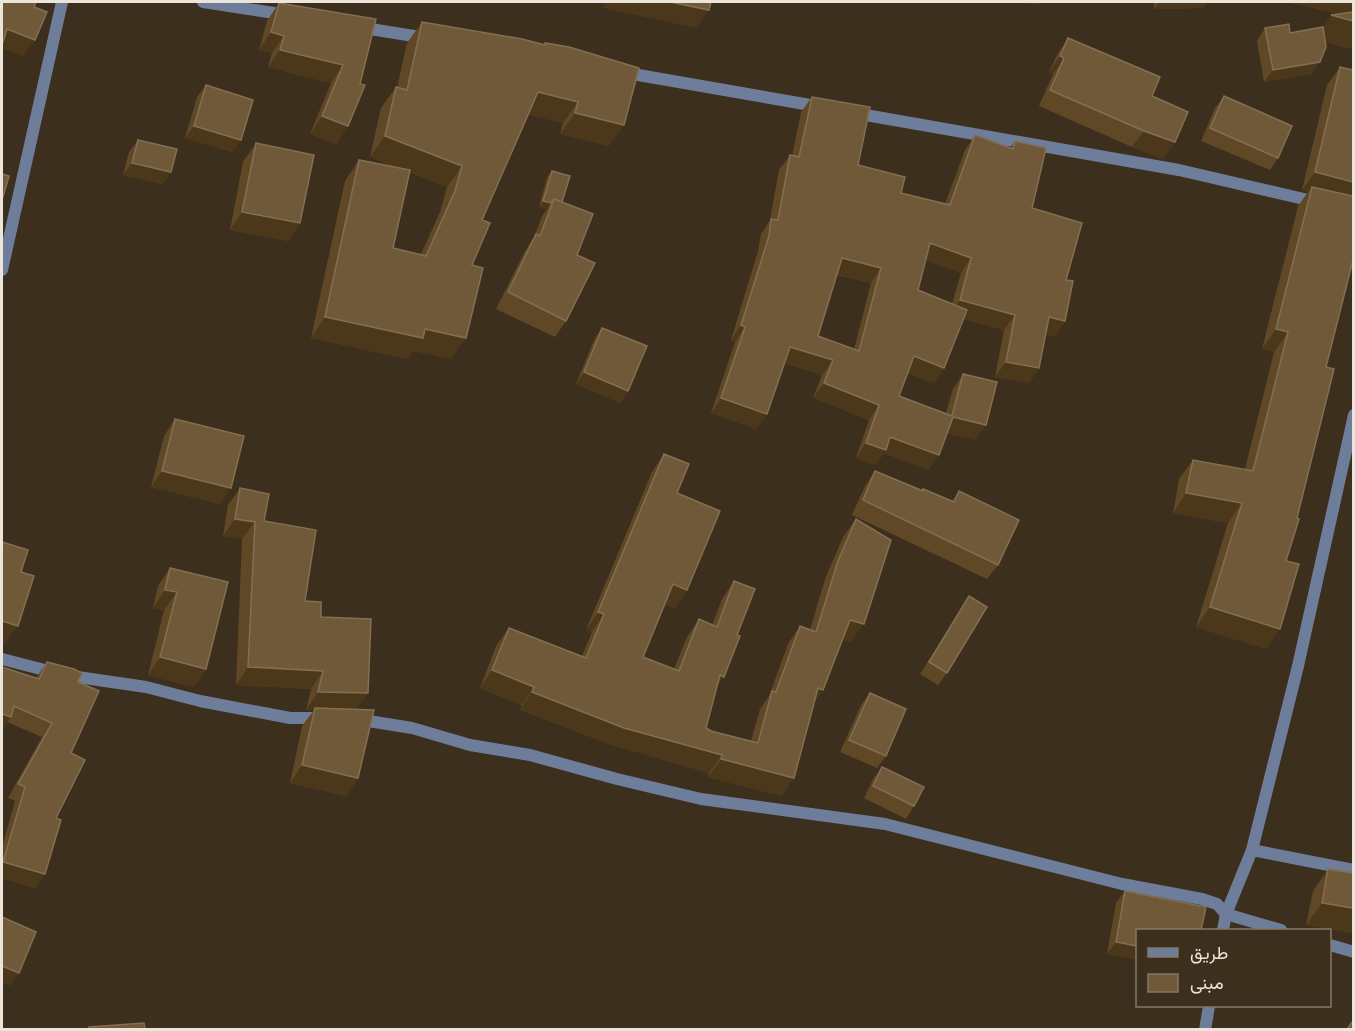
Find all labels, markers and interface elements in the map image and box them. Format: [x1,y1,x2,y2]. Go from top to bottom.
legend [1136,929,1331,1007]
text: طريق [1190,941,1228,964]
text: مبنى [1190,971,1224,994]

